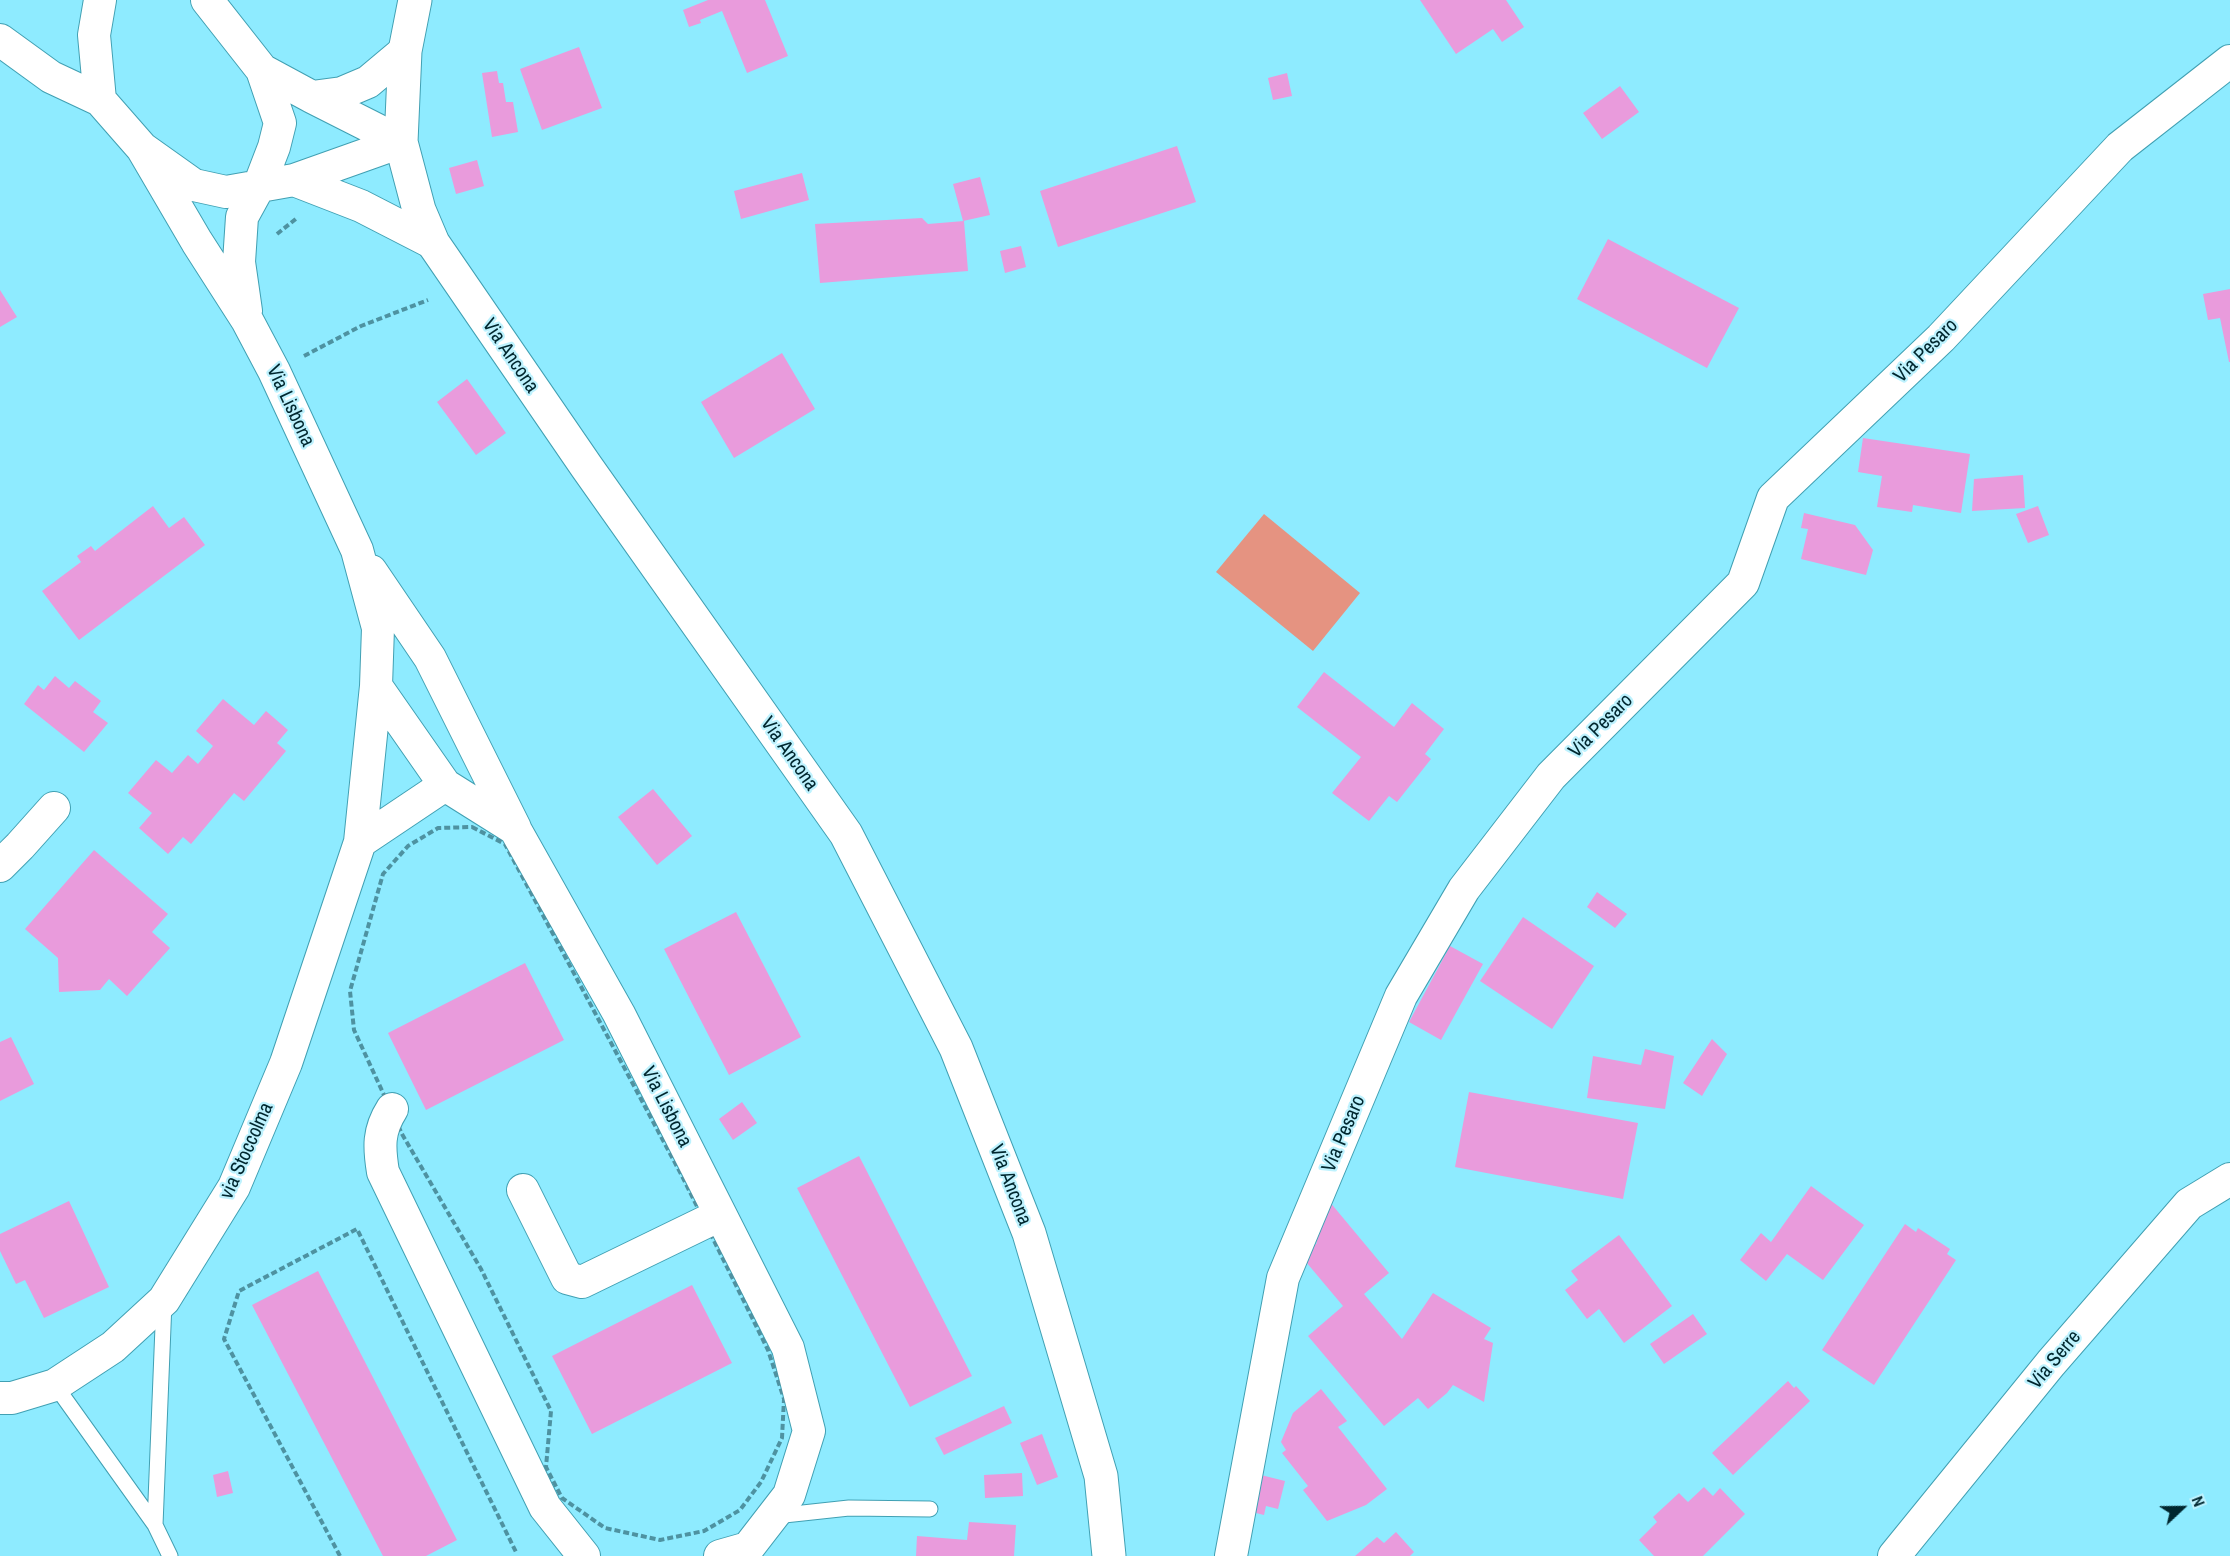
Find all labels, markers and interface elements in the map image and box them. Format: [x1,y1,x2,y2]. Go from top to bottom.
street label: Via Ancona [476,314,544,398]
street label: Via Pesaro [1889,314,1963,388]
street label: Via Lisbona [261,361,319,451]
street label: Via Pesaro [1564,689,1638,763]
street label: Via Ancona [755,712,823,796]
street label: Via Lisbona [636,1063,696,1151]
street label: Via Pesaro [1317,1092,1371,1176]
street label: via Stoccolma [215,1099,279,1203]
street label: Via Ancona [984,1141,1036,1229]
street label: Via Serre [2024,1326,2086,1394]
north arrow [2152,1478,2212,1538]
text: N [2187,1493,2211,1510]

